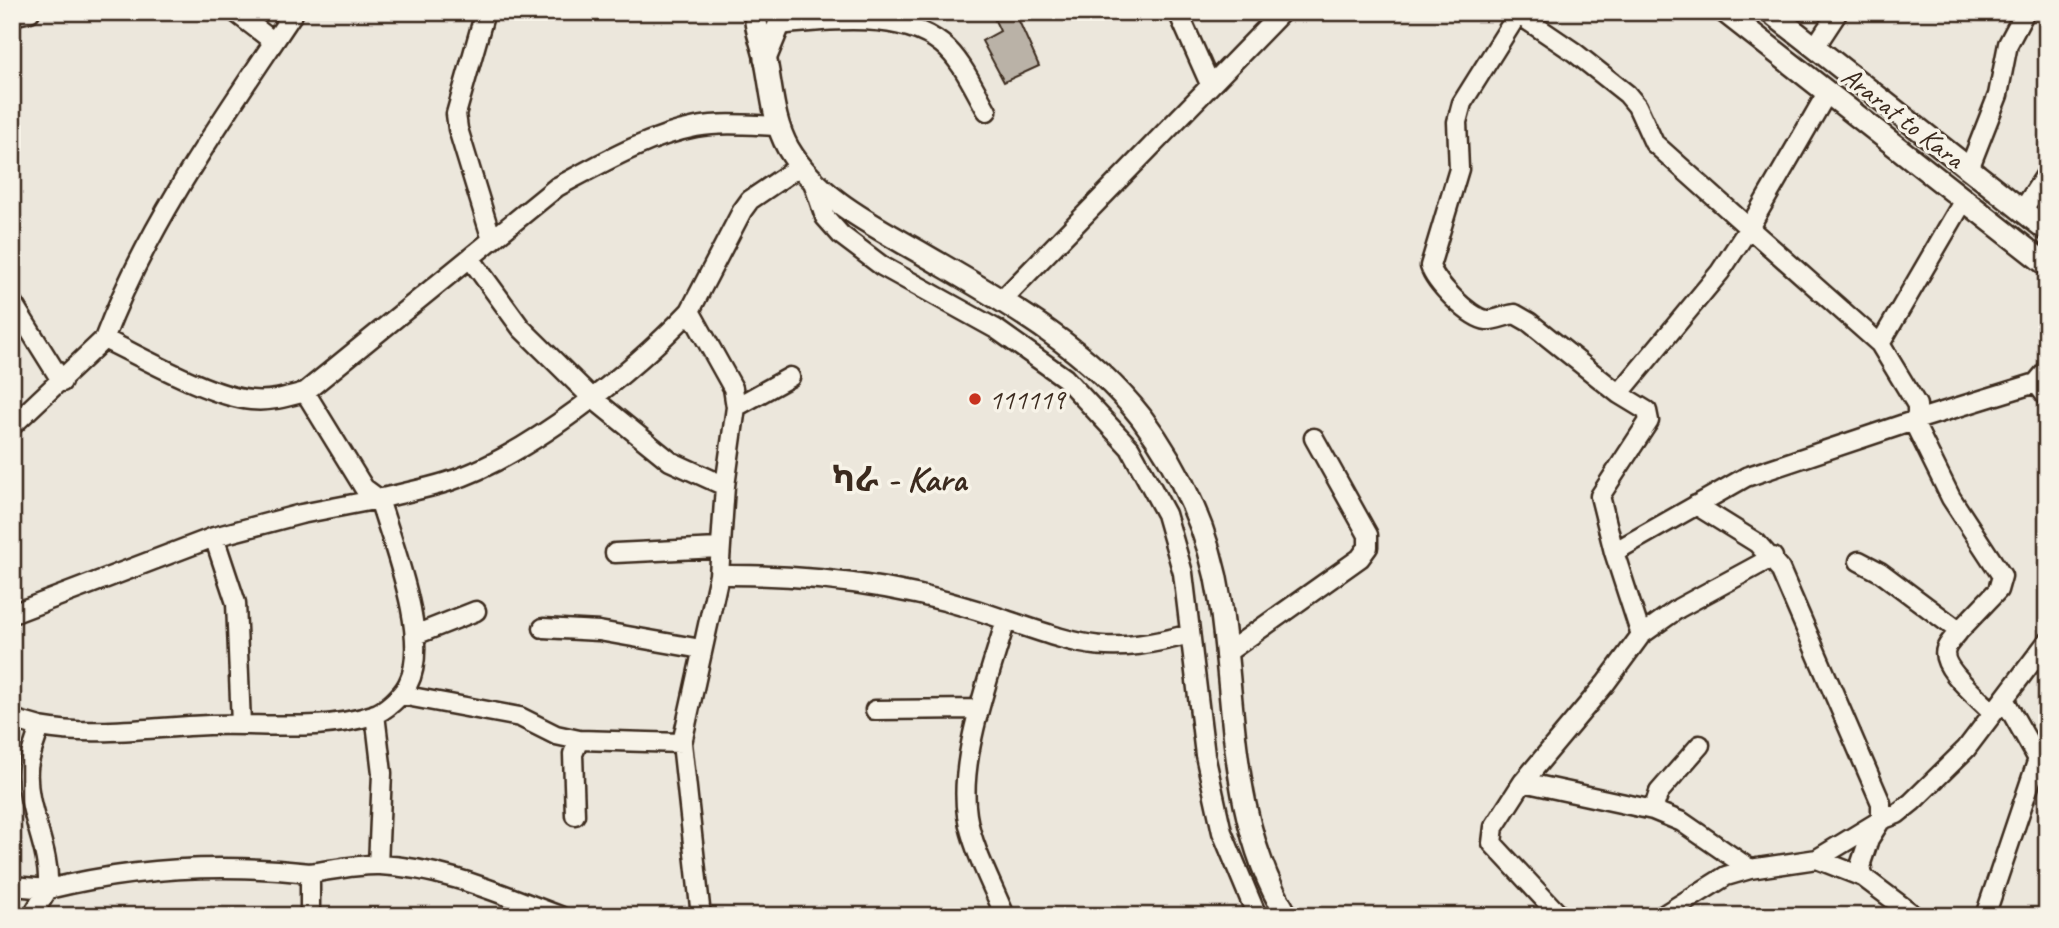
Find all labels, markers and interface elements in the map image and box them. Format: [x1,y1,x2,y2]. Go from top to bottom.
street label: Ararat to Kara [1835,58,1973,177]
place label: 111119 [989,382,1067,417]
marker: 111119 [967,391,983,407]
district label: ካራ - Kara [832,457,969,502]

